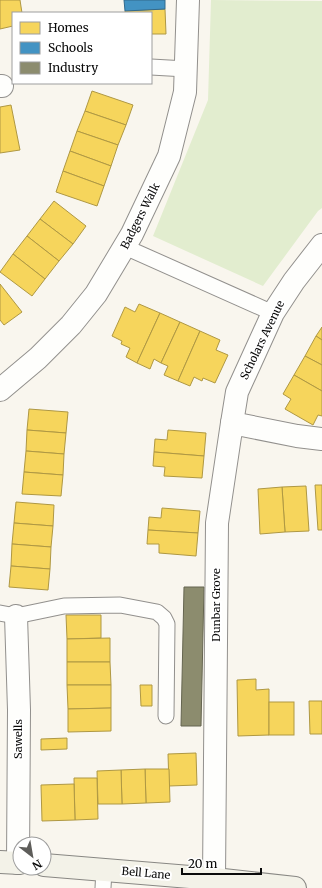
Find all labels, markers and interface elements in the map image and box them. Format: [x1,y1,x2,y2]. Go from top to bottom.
legend [12,12,152,84]
text: Homes [48,20,89,35]
text: Schools [48,40,93,55]
text: Industry [48,60,98,75]
street label: Badgers Walk [117,181,163,251]
street label: Scholars Avenue [237,298,287,382]
street label: Dunbar Grove [209,568,223,642]
street label: Sawells [11,719,25,759]
north arrow [12,836,52,876]
scale bar [182,850,261,876]
text: N [30,856,44,873]
text: 20 m [188,856,217,871]
street label: Bell Lane [121,864,171,882]

